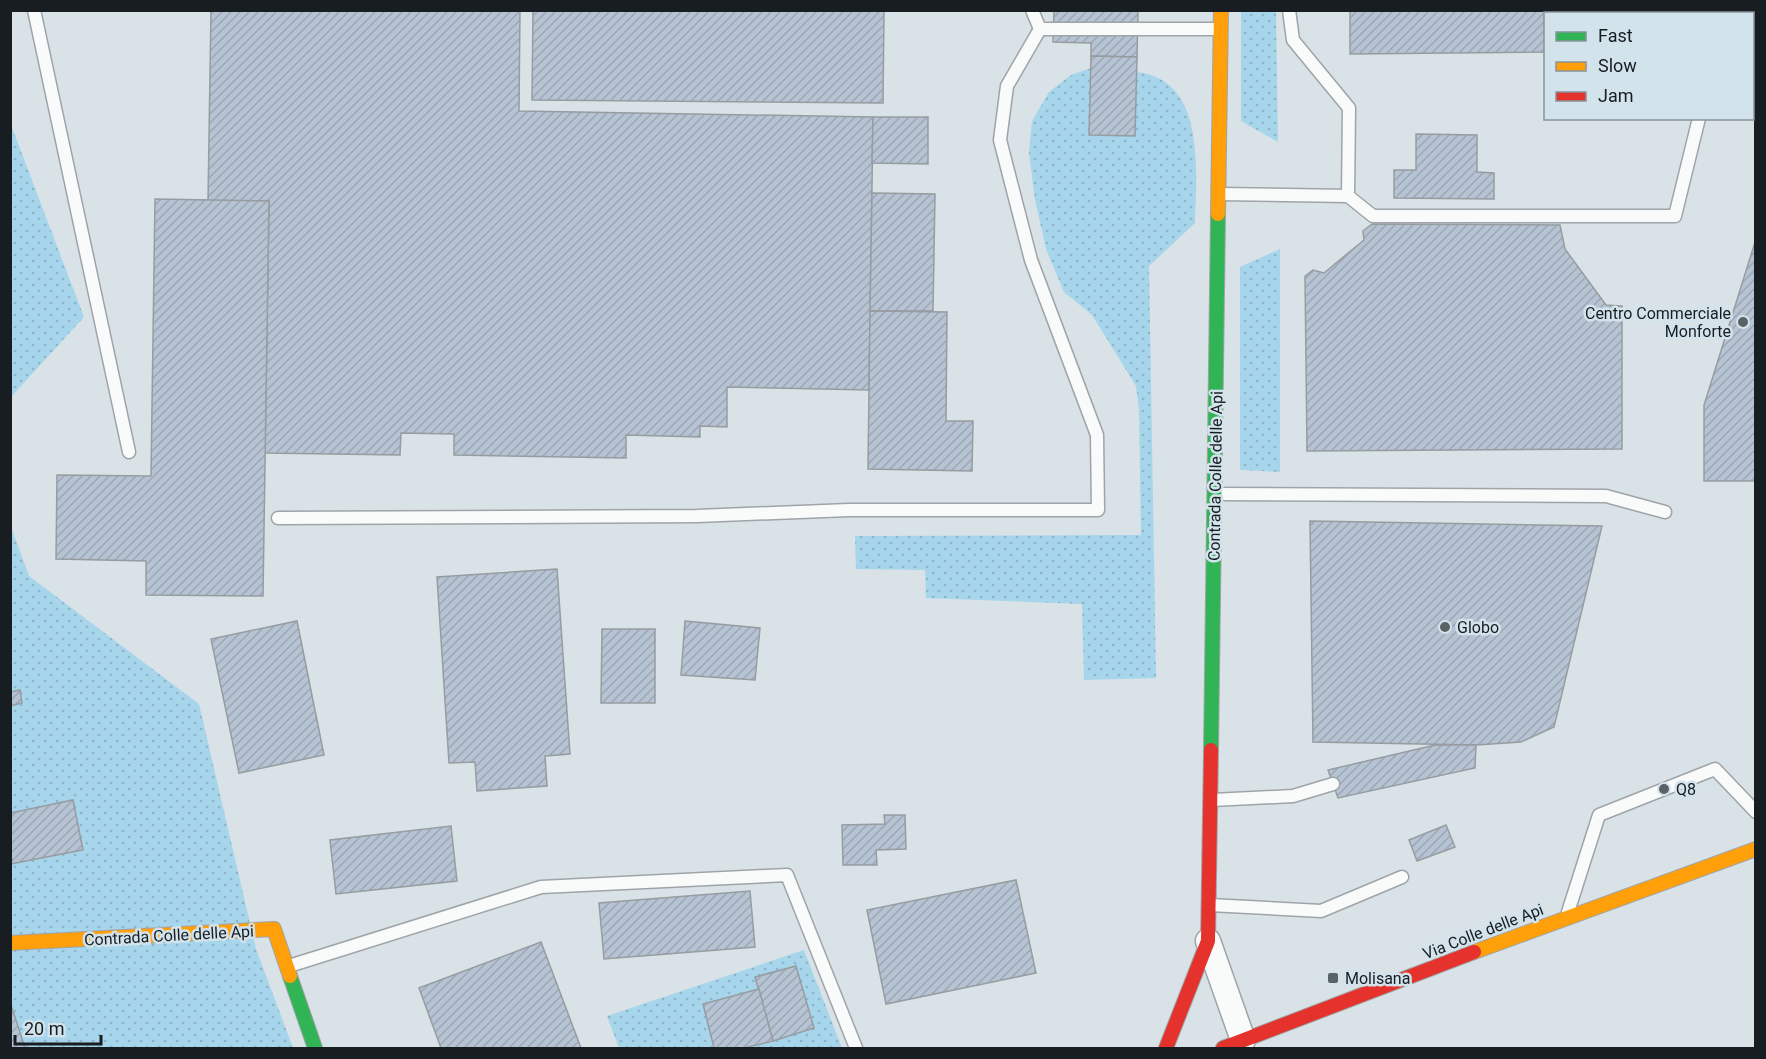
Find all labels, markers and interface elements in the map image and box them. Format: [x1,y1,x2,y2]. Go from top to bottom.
legend [1544,12,1754,120]
text: Fast [1598,25,1633,46]
text: Slow [1598,55,1637,76]
text: Jam [1598,85,1634,106]
place label: Centro Commerciale Monforte [1585,304,1731,341]
marker: Centro Commerciale Monforte [1736,315,1750,329]
street label: Contrada Colle delle Api [1205,391,1226,561]
place label: Globo [1457,618,1499,637]
marker: Globo [1438,620,1452,634]
place label: Q8 [1676,780,1696,799]
marker: Q8 [1657,782,1671,796]
street label: Via Colle delle Api [1420,900,1546,963]
street label: Contrada Colle delle Api [84,922,254,949]
place label: Molisana [1345,969,1410,988]
marker: Molisana [1326,971,1340,985]
scale bar [15,1008,100,1046]
text: 20 m [24,1018,64,1039]

